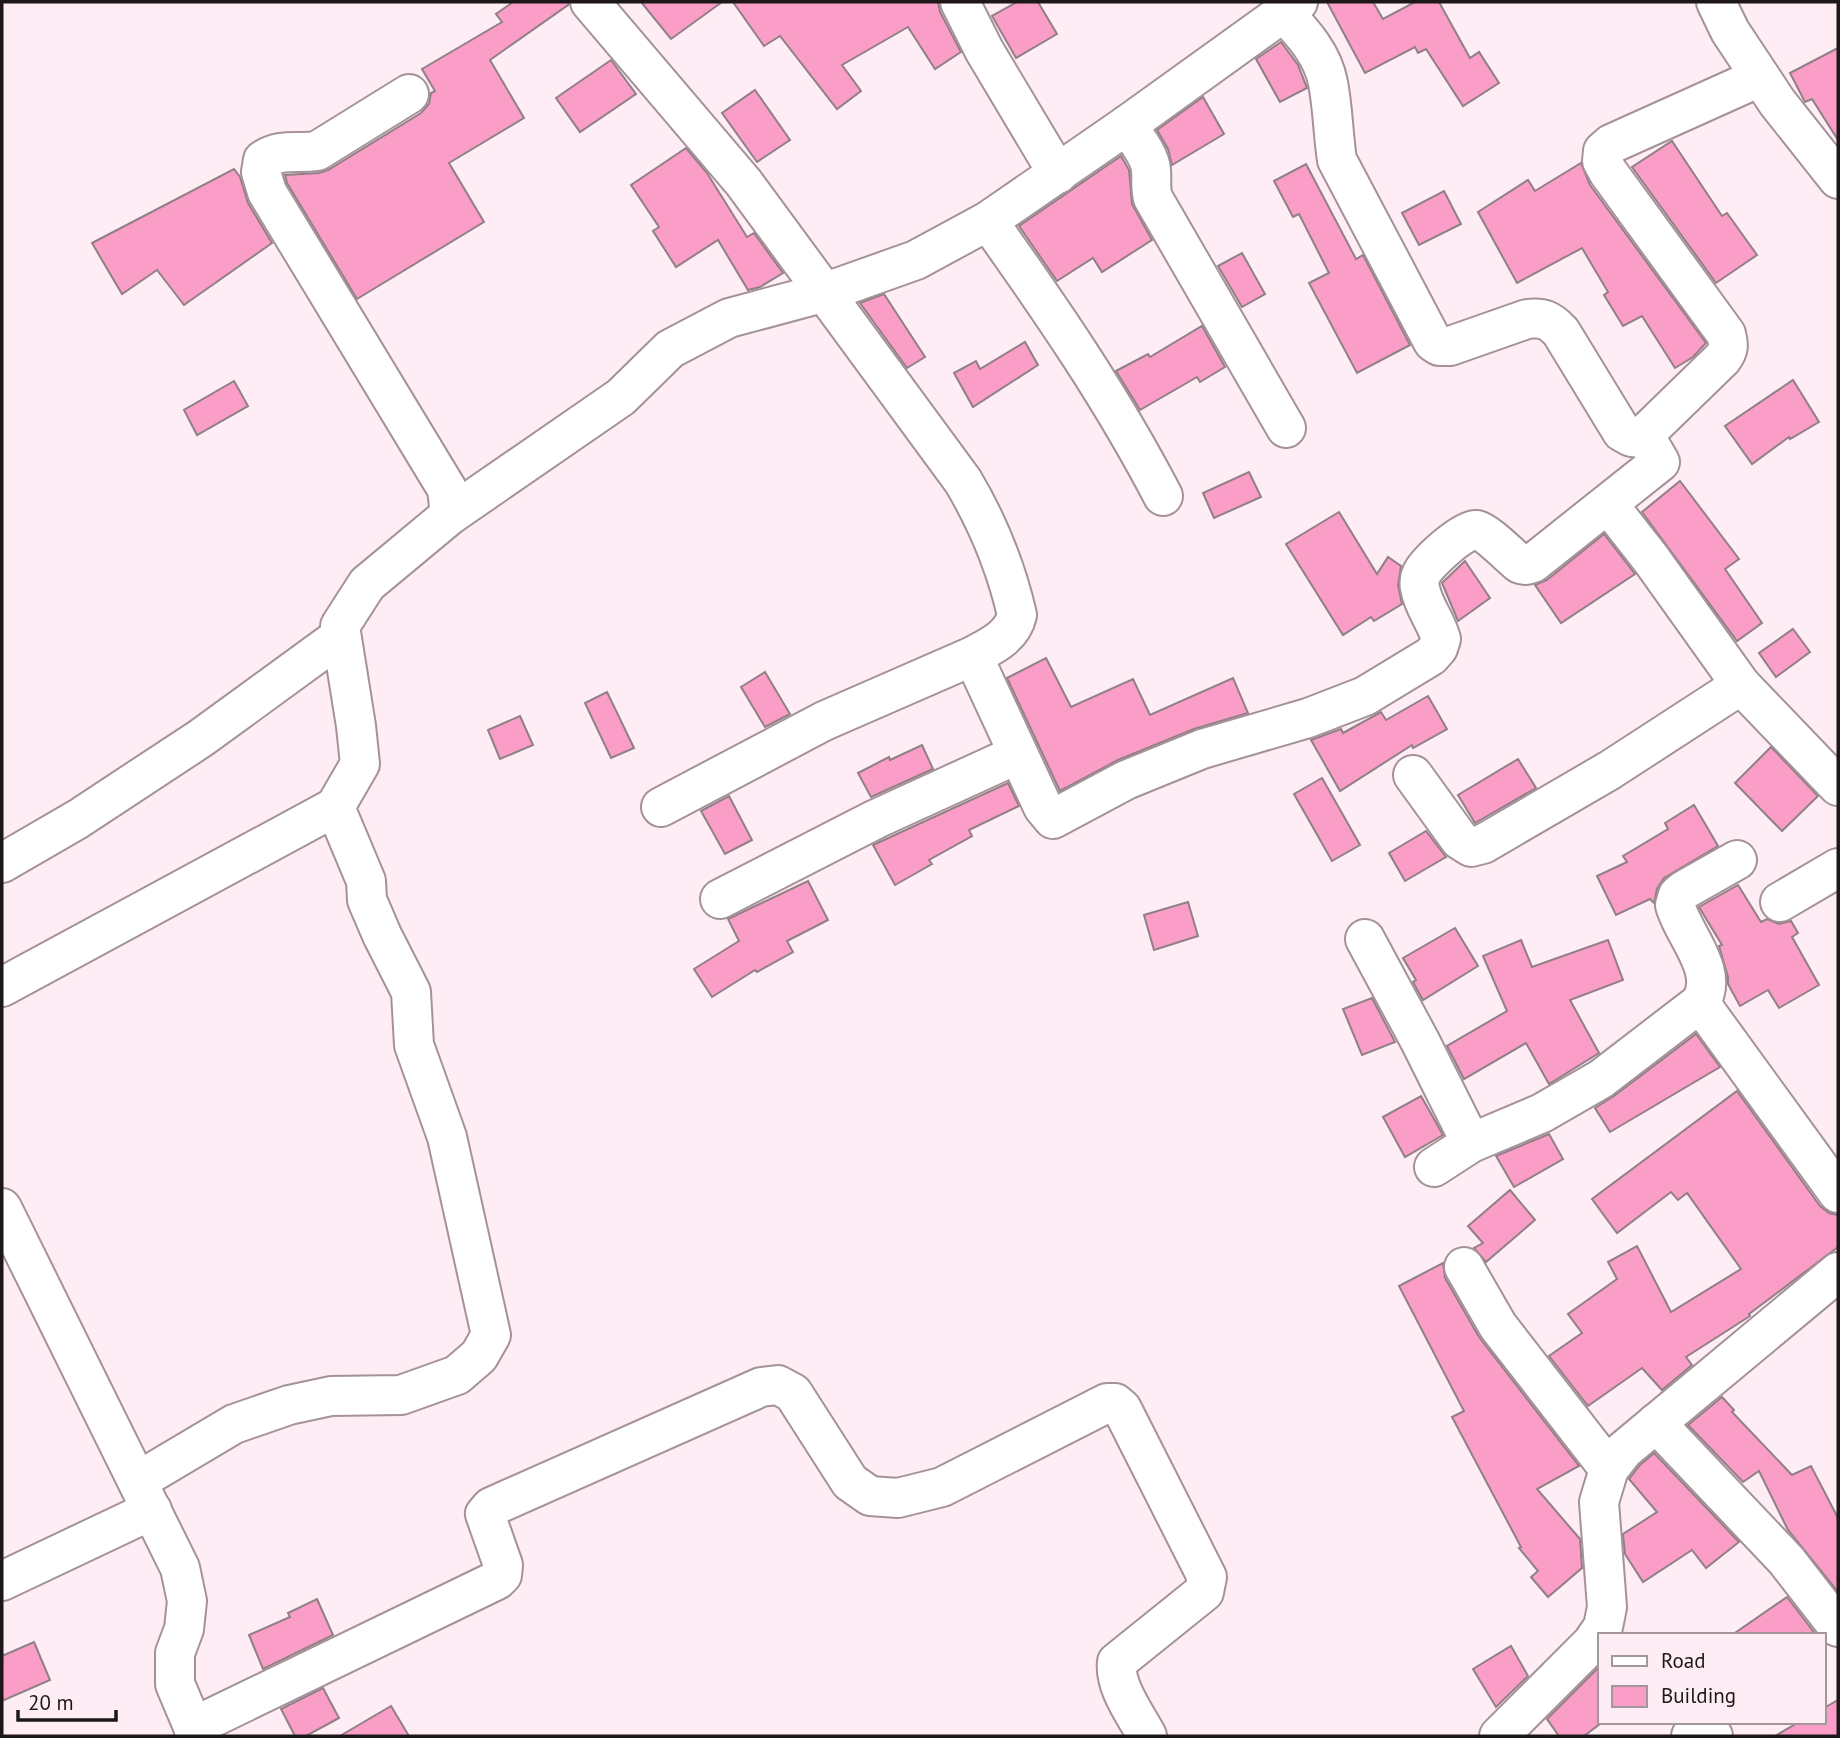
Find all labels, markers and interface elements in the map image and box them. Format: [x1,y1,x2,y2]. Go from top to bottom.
legend [1598,1633,1826,1724]
text: Road [1661,1647,1705,1674]
scale bar [18,1678,116,1722]
text: Building [1661,1682,1736,1709]
text: 20 m [28,1689,74,1716]

